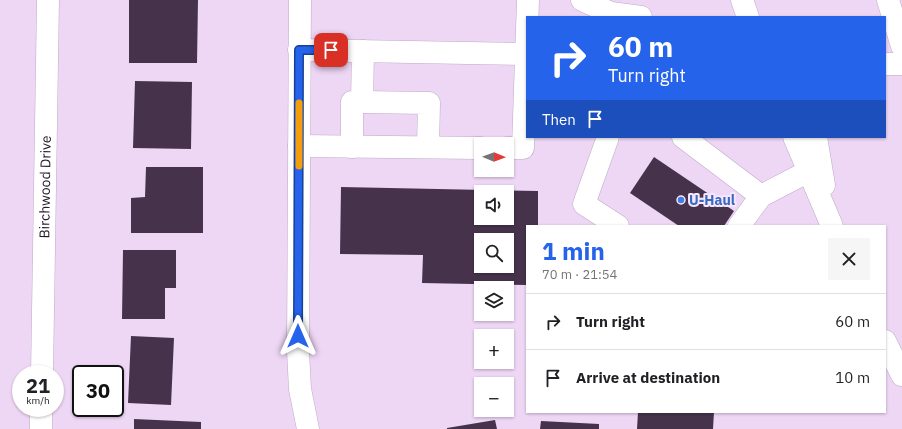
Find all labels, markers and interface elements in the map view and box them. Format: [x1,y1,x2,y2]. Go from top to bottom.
text: 60 m [608,28,673,65]
icon: right [542,32,594,84]
pin [314,33,348,67]
icon: arrive [320,39,342,61]
text: Turn right [608,64,686,87]
icon: arrive [584,108,606,130]
text: Then [542,110,576,129]
street label: Birchwood Drive [35,135,55,239]
north arrow [474,137,514,177]
map controls [474,137,514,417]
button: sound [474,185,514,225]
place label: U-Haul [689,191,735,209]
marker: U-Haul [676,195,686,205]
button: search [474,233,514,273]
text: 1 min [542,235,605,267]
button: close [828,238,870,280]
text: 70 m · 21:54 [542,266,617,283]
button: layers [474,281,514,321]
icon: right [542,311,564,333]
text: Turn right [576,312,645,331]
text: 60 m [835,312,870,331]
position arrow [277,315,319,357]
button: + [474,329,514,369]
speed limit sign: 30 [72,365,124,417]
icon: arrive [542,367,564,389]
text: Arrive at destination [576,368,720,387]
text: 10 m [835,368,870,387]
text: 21 [26,372,50,399]
button: − [474,377,514,417]
text: km/h [26,394,50,407]

